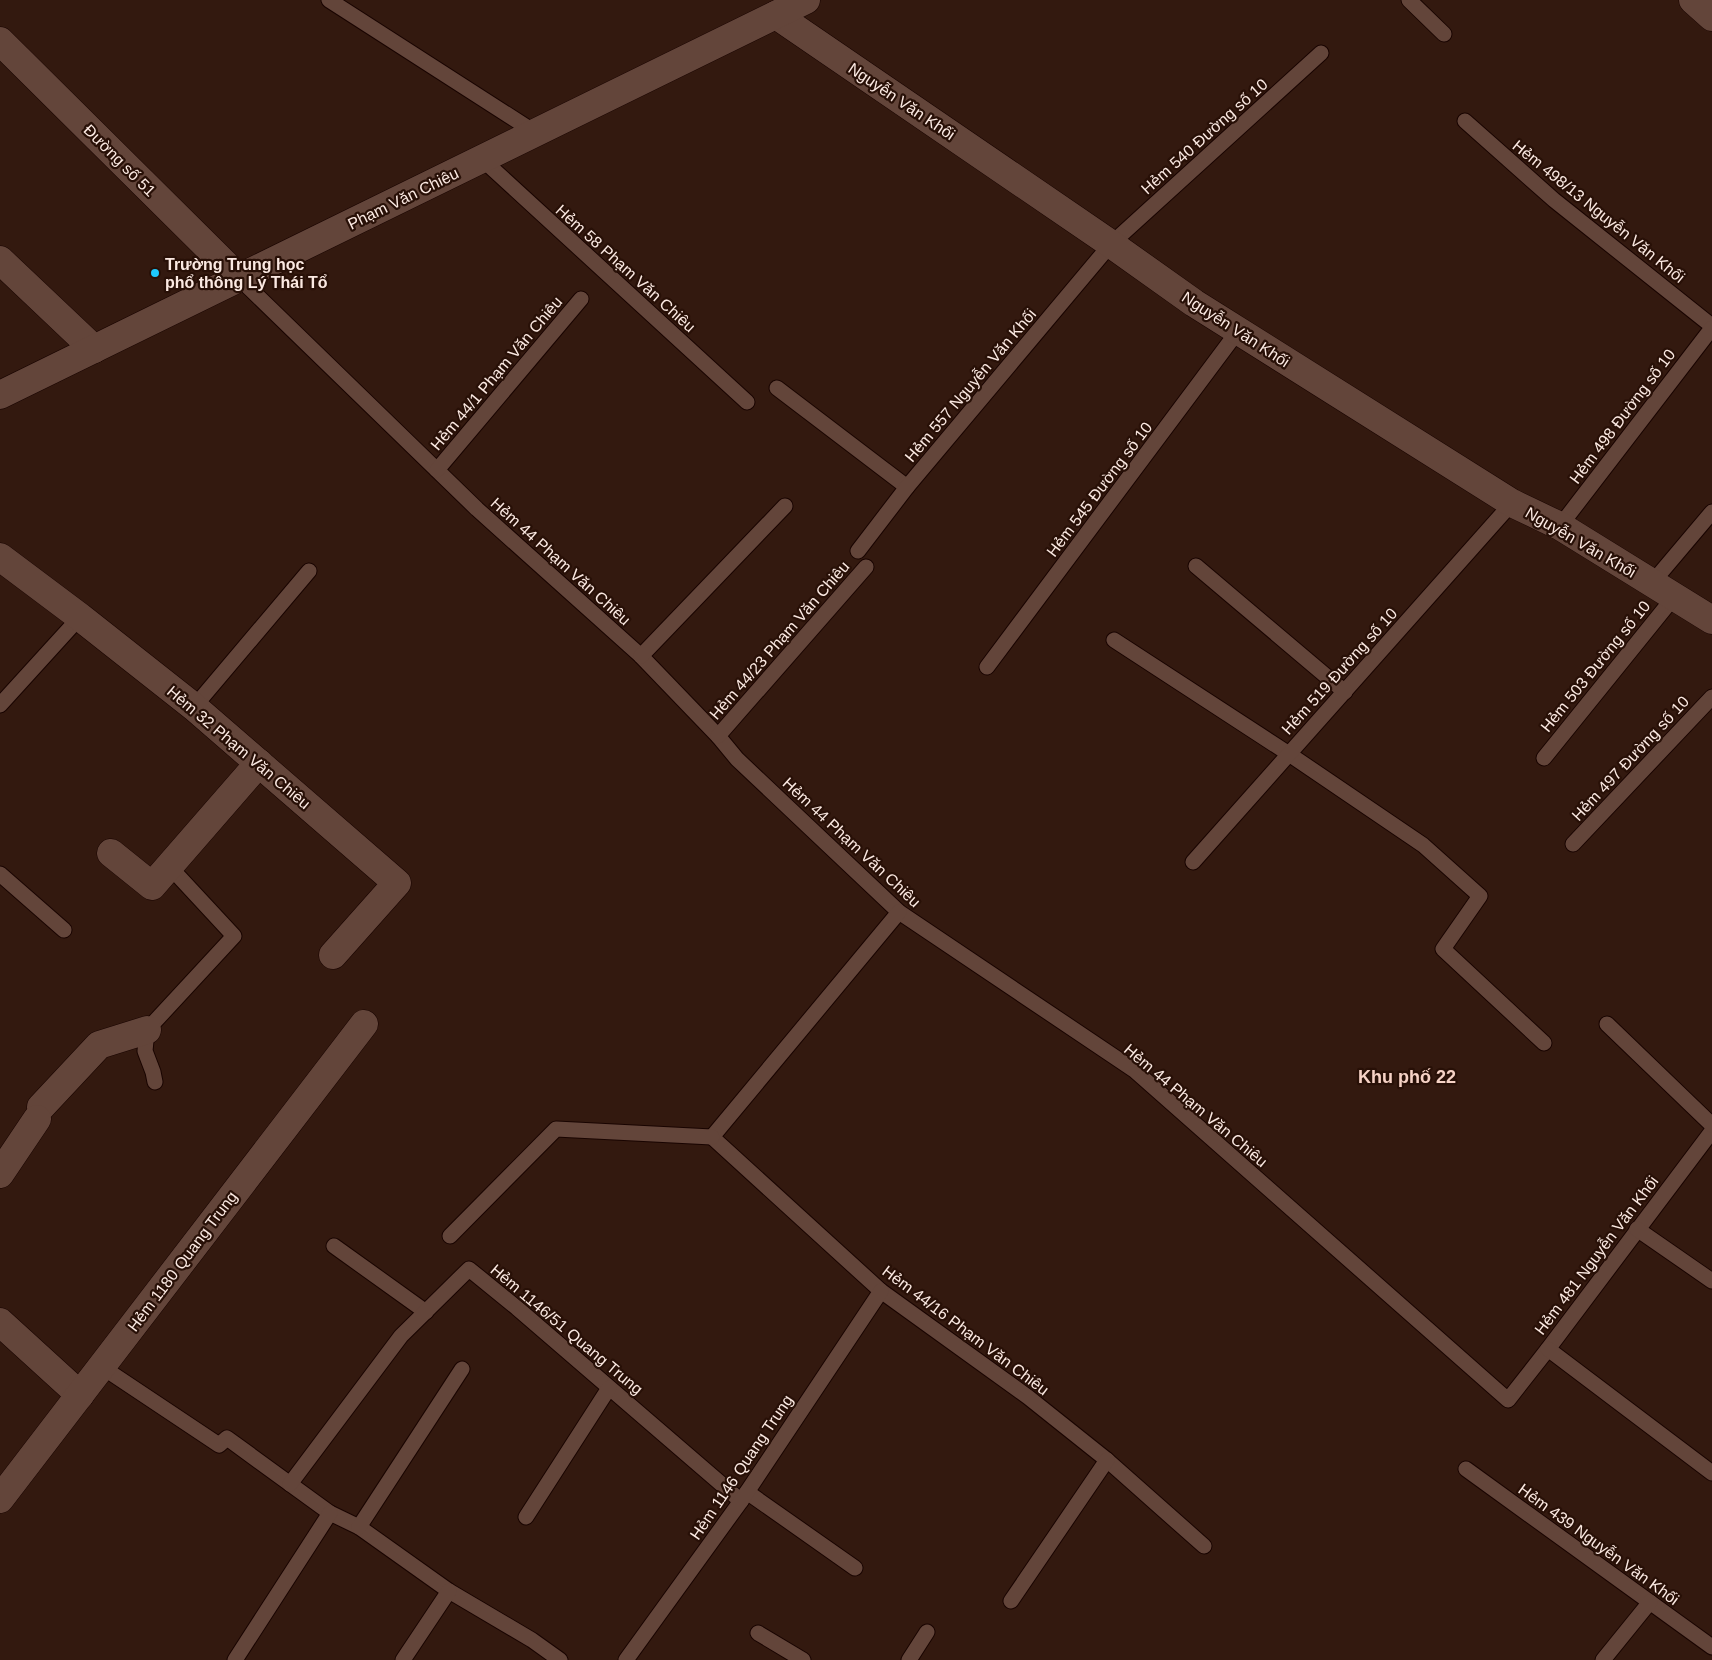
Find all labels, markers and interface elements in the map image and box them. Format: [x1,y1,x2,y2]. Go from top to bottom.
street label: Nguyễn Văn Khối [845,59,959,143]
street label: Hẻm 540 Đường số 10 [1138,75,1271,197]
street label: Đường số 51 [80,121,159,200]
street label: Hẻm 498/13 Nguyễn Văn Khối [1509,136,1689,286]
street label: Phạm Văn Chiêu [345,164,461,233]
street label: Hẻm 58 Phạm Văn Chiêu [553,201,699,335]
place label: Trường Trung học phổ thông Lý Thái Tổ [165,256,328,291]
marker: Trường Trung học phổ thông Lý Thái Tổ [149,267,161,279]
street label: Nguyễn Văn Khối [1179,288,1293,370]
street label: Hẻm 44/1 Phạm Văn Chiêu [427,293,565,453]
street label: Hẻm 557 Nguyễn Văn Khối [901,305,1039,465]
street label: Hẻm 498 Đường số 10 [1566,346,1678,487]
street label: Hẻm 545 Đường số 10 [1043,419,1155,560]
street label: Hẻm 44 Phạm Văn Chiêu [488,494,634,628]
street label: Nguyễn Văn Khối [1523,503,1639,581]
street label: Hẻm 44/23 Phạm Văn Chiêu [706,558,853,723]
street label: Hẻm 503 Đường số 10 [1537,597,1654,735]
street label: Hẻm 519 Đường số 10 [1278,605,1400,738]
street label: Hẻm 32 Phạm Văn Chiêu [164,683,314,812]
street label: Hẻm 497 Đường số 10 [1568,693,1692,824]
street label: Hẻm 44 Phạm Văn Chiêu [780,774,924,910]
street label: Hẻm 44 Phạm Văn Chiêu [1121,1041,1271,1170]
district label: Khu phố 22 [1358,1067,1456,1087]
street label: Hẻm 481 Nguyễn Văn Khối [1530,1172,1662,1338]
street label: Hẻm 1180 Quang Trung [124,1188,240,1334]
street label: Hẻm 1146/51 Quang Trung [487,1261,646,1398]
street label: Hẻm 44/16 Phạm Văn Chiêu [879,1262,1052,1398]
street label: Hẻm 1146 Quang Trung [687,1392,796,1543]
street label: Hẻm 439 Nguyễn Văn Khối [1515,1480,1683,1608]

